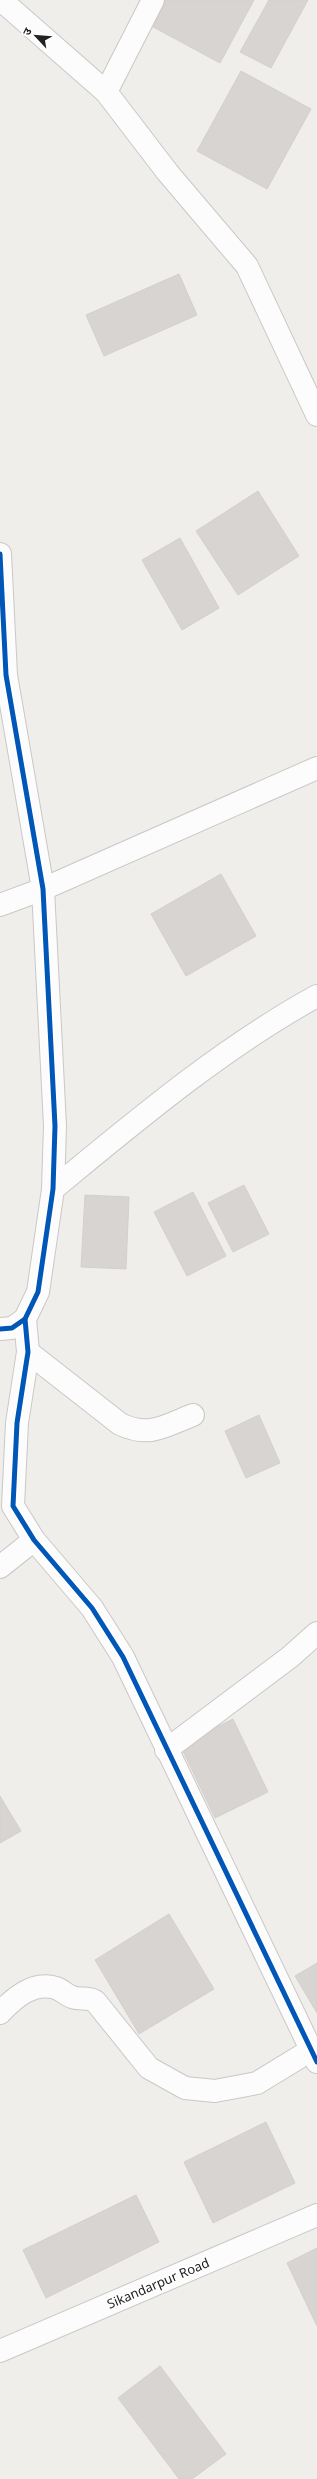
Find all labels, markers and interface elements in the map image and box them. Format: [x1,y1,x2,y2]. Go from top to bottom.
north arrow [16,16,56,56]
text: उ [18,25,35,38]
street label: Sikandarpur Road [104,2253,212,2313]

